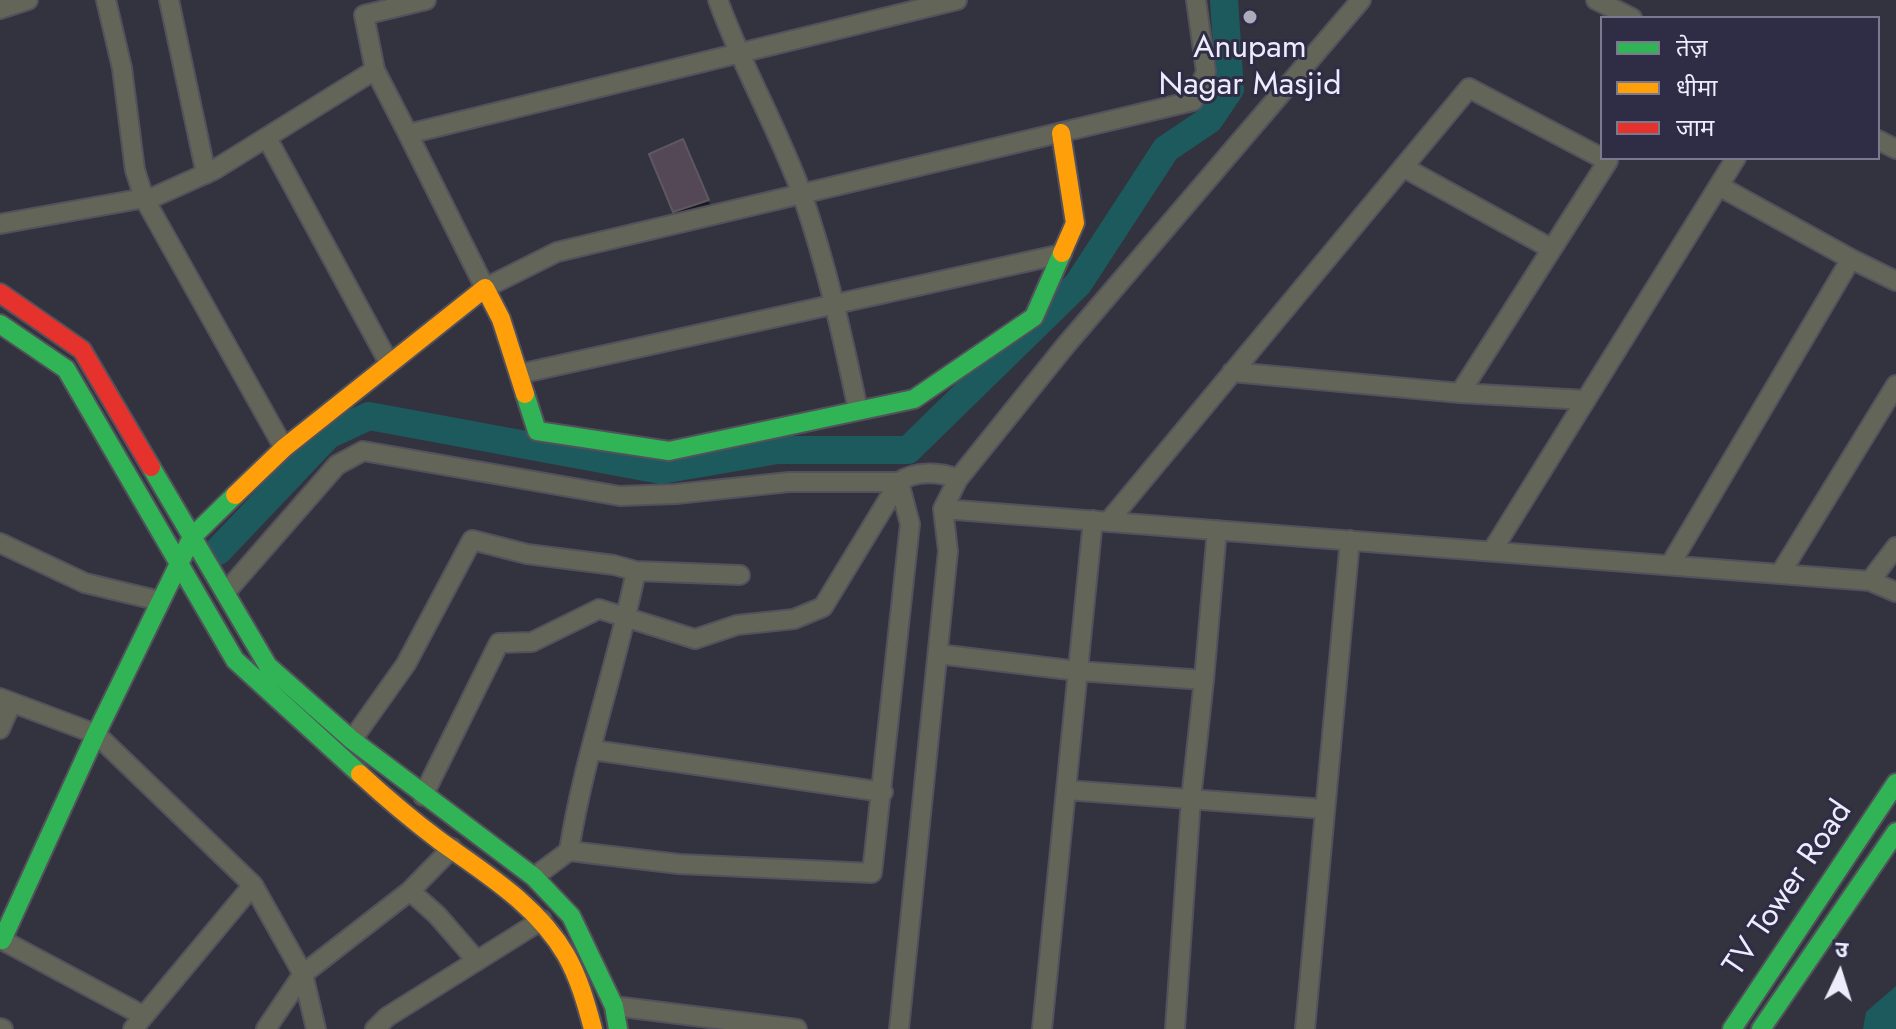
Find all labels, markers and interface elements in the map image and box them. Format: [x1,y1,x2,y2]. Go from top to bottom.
marker: Anupam Nagar Masjid [1241,8,1259,26]
legend [1600,16,1880,160]
place label: Anupam Nagar Masjid [1158,30,1342,105]
text: तेज़ [1676,30,1708,65]
text: धीमा [1676,70,1718,105]
text: जाम [1676,110,1714,145]
street label: TV Tower Road [1716,794,1862,984]
north arrow [1800,933,1880,1013]
text: उ [1834,933,1849,965]

